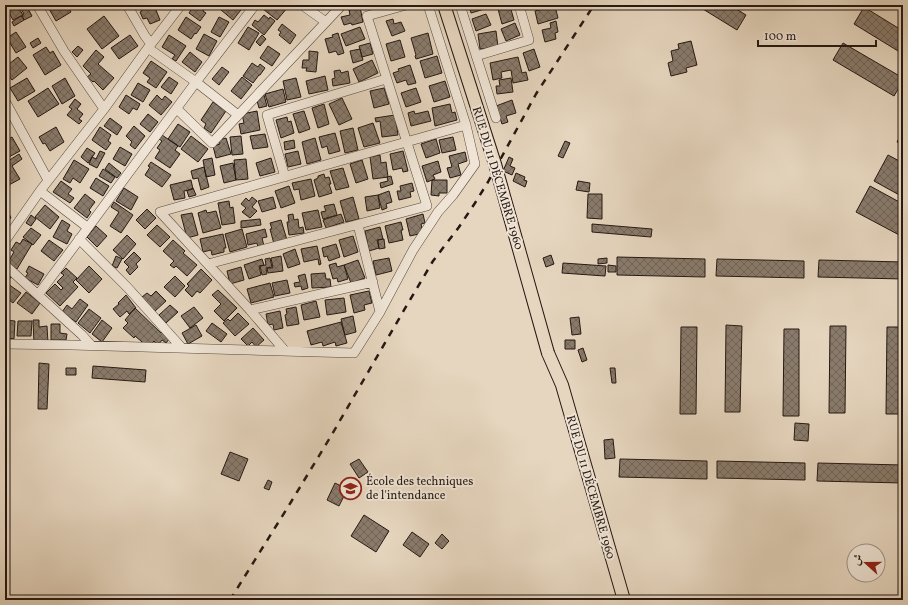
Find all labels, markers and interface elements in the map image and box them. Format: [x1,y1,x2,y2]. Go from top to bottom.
scale bar [758,22,876,48]
text: 100 m [764,29,797,45]
street label: RUE DU 11 DÉCEMBRE 1960 [468,104,527,252]
street label: RUE DU 11 DÉCEMBRE 1960 [562,413,619,561]
place label: École des techniques de l'intendance [366,473,473,504]
school or university icon: École des techniques de l'intendance [338,475,364,501]
north arrow [846,543,886,583]
text: ش [849,552,867,568]

